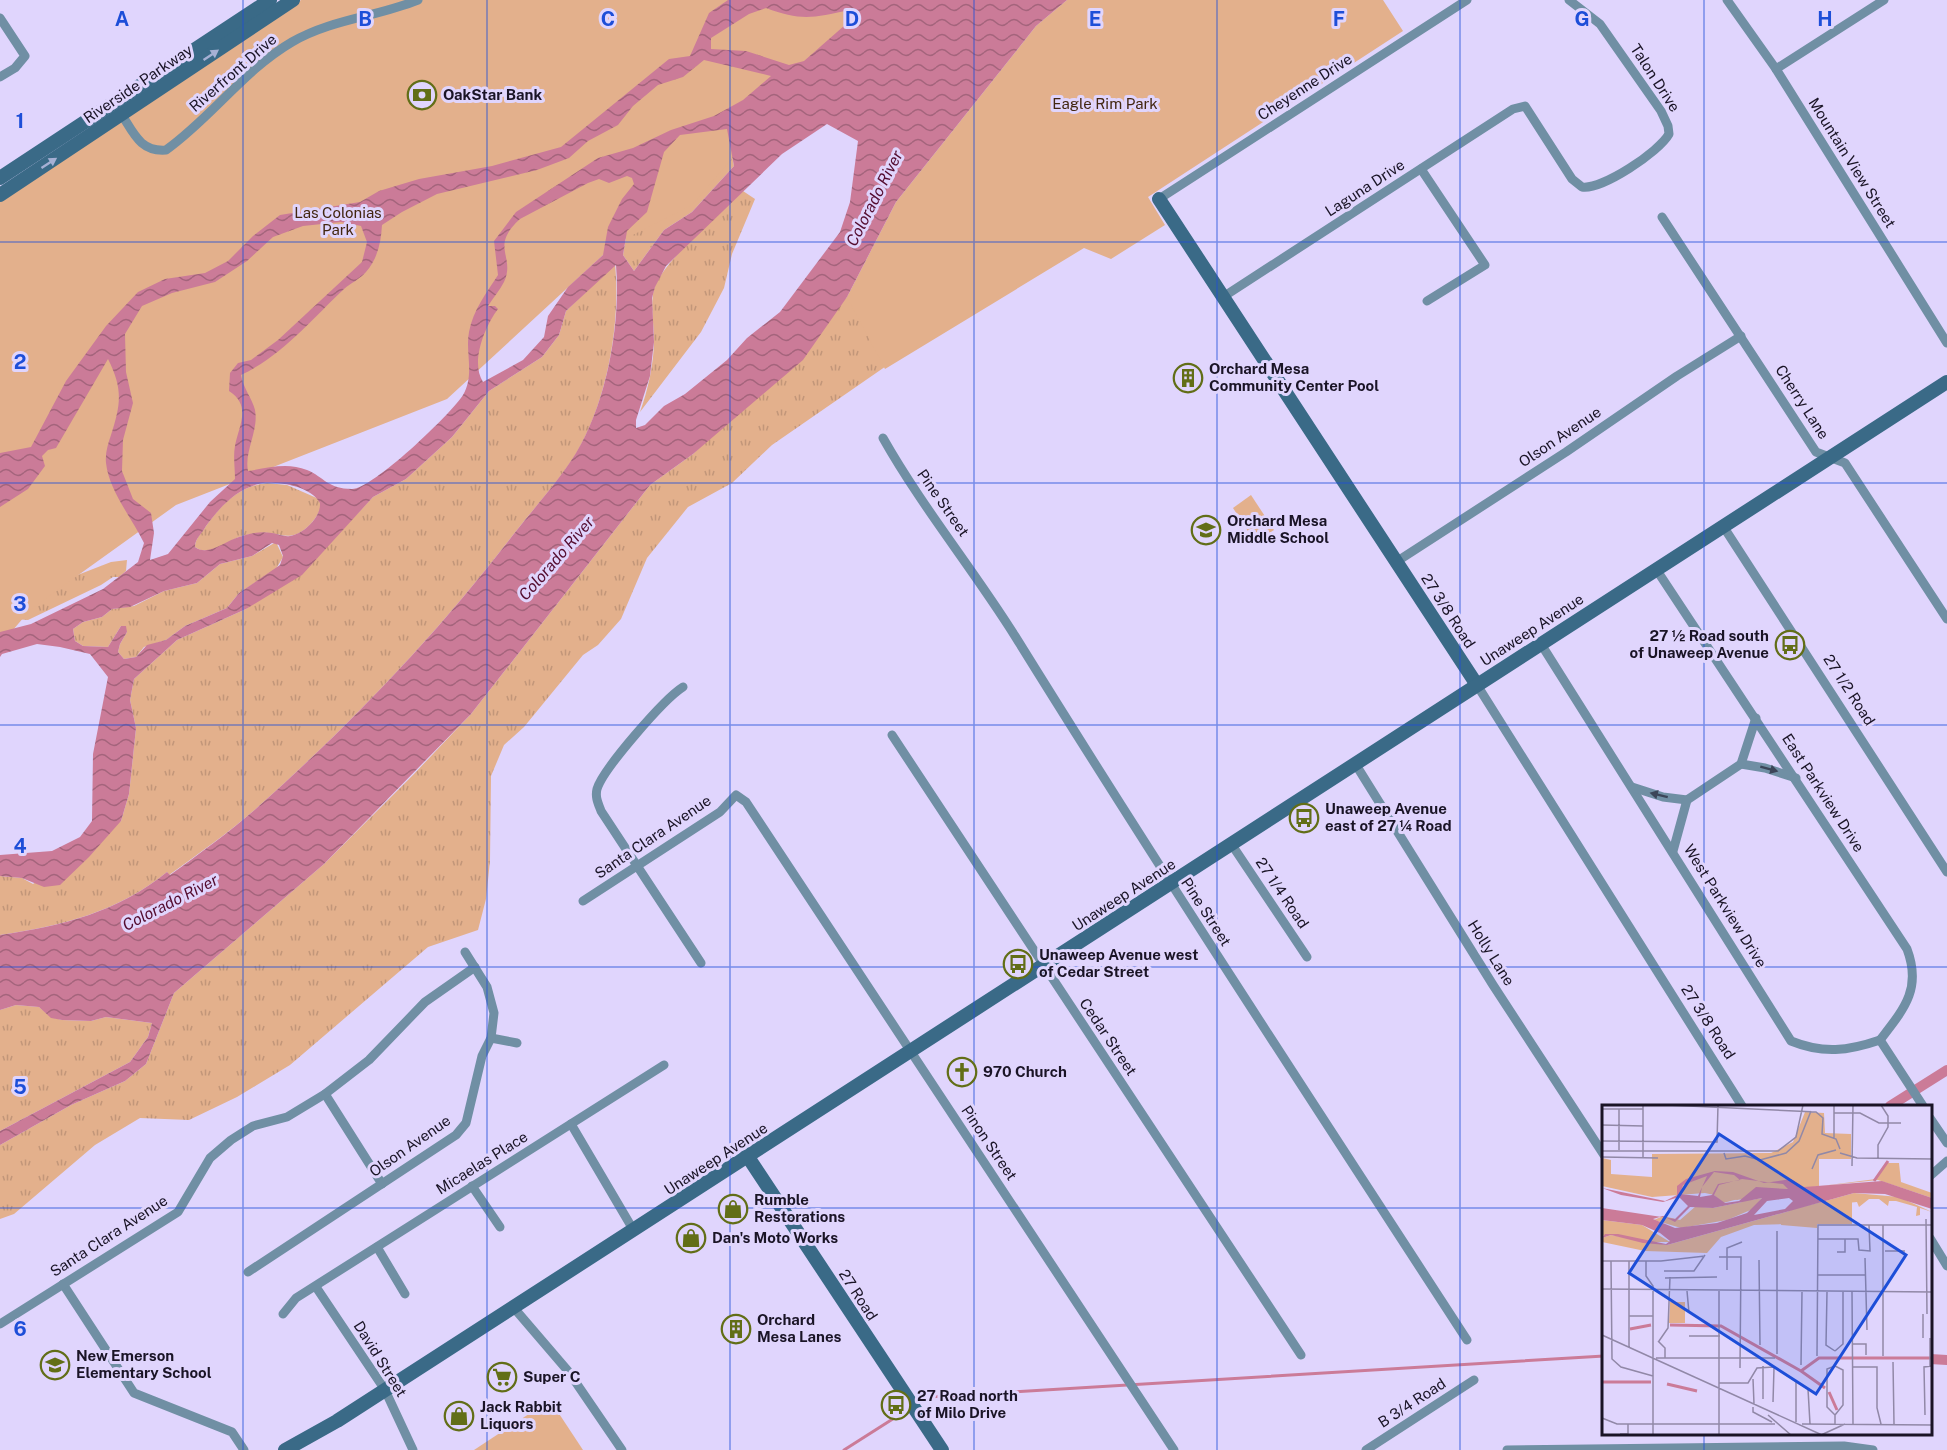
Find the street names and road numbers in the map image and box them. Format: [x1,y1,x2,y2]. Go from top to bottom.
street label: Riverfront Drive [186,30,280,115]
street label: Riverside Parkway [80,41,195,126]
street label: Talon Drive [1627,41,1684,115]
street label: Cheyenne Drive [1254,50,1355,123]
street label: Mountain View Street [1805,95,1899,231]
street label: Laguna Drive [1322,156,1408,220]
street label: Cherry Lane [1772,362,1833,442]
street label: Olson Avenue [1516,403,1604,470]
street label: Pine Street [914,466,973,540]
street label: 27 3/8 Road [1418,570,1479,651]
street label: Unaweep Avenue [1477,590,1587,669]
street label: 27 1/2 Road [1820,651,1879,728]
street label: East Parkview Drive [1779,730,1868,855]
street label: Santa Clara Avenue [591,791,714,882]
street label: West Parkview Drive [1681,841,1770,970]
street label: 27 1/4 Road [1253,854,1312,931]
street label: Unaweep Avenue [1069,855,1179,934]
street label: Pine Street [1178,874,1235,949]
street label: Holly Lane [1465,917,1518,989]
street label: 27 3/8 Road [1678,981,1739,1062]
street label: Cedar Street [1076,995,1141,1079]
street label: Pinon Street [958,1102,1021,1184]
street label: Olson Avenue [366,1111,454,1180]
street label: Unaweep Avenue [661,1119,771,1198]
street label: Micaelas Place [433,1128,531,1198]
street label: Santa Clara Avenue [47,1191,171,1280]
street label: 27 Road [836,1266,881,1323]
street label: David Street [350,1318,411,1400]
street label: B 3/4 Road [1375,1374,1449,1431]

